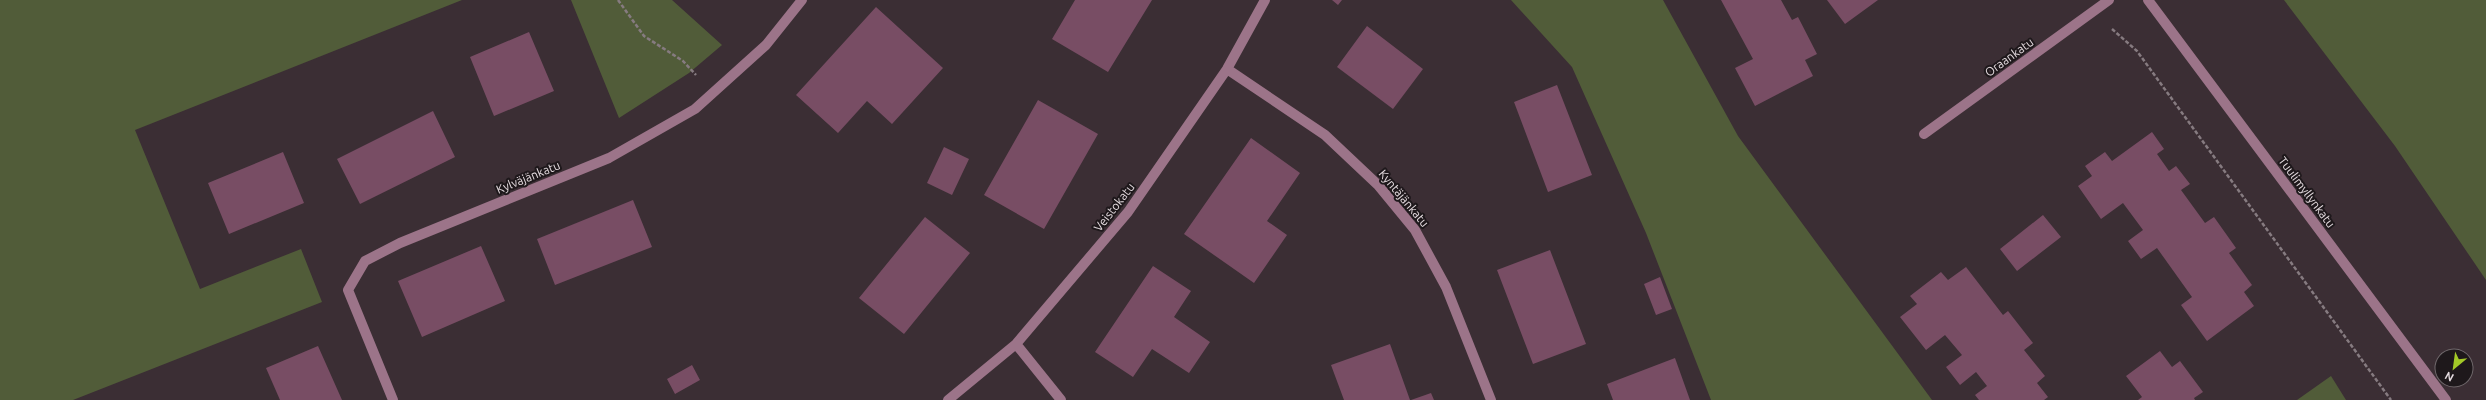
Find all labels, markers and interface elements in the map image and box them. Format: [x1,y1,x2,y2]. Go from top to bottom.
street label: Oraankatu [1982,35,2036,79]
street label: Tuulimyllynkatu [2276,154,2338,230]
street label: Kylväjänkatu [494,158,562,196]
street label: Kyntäjänkatu [1376,167,1432,229]
street label: Veistokatu [1091,180,1137,234]
north arrow [2434,348,2474,388]
text: N [2443,370,2456,384]

